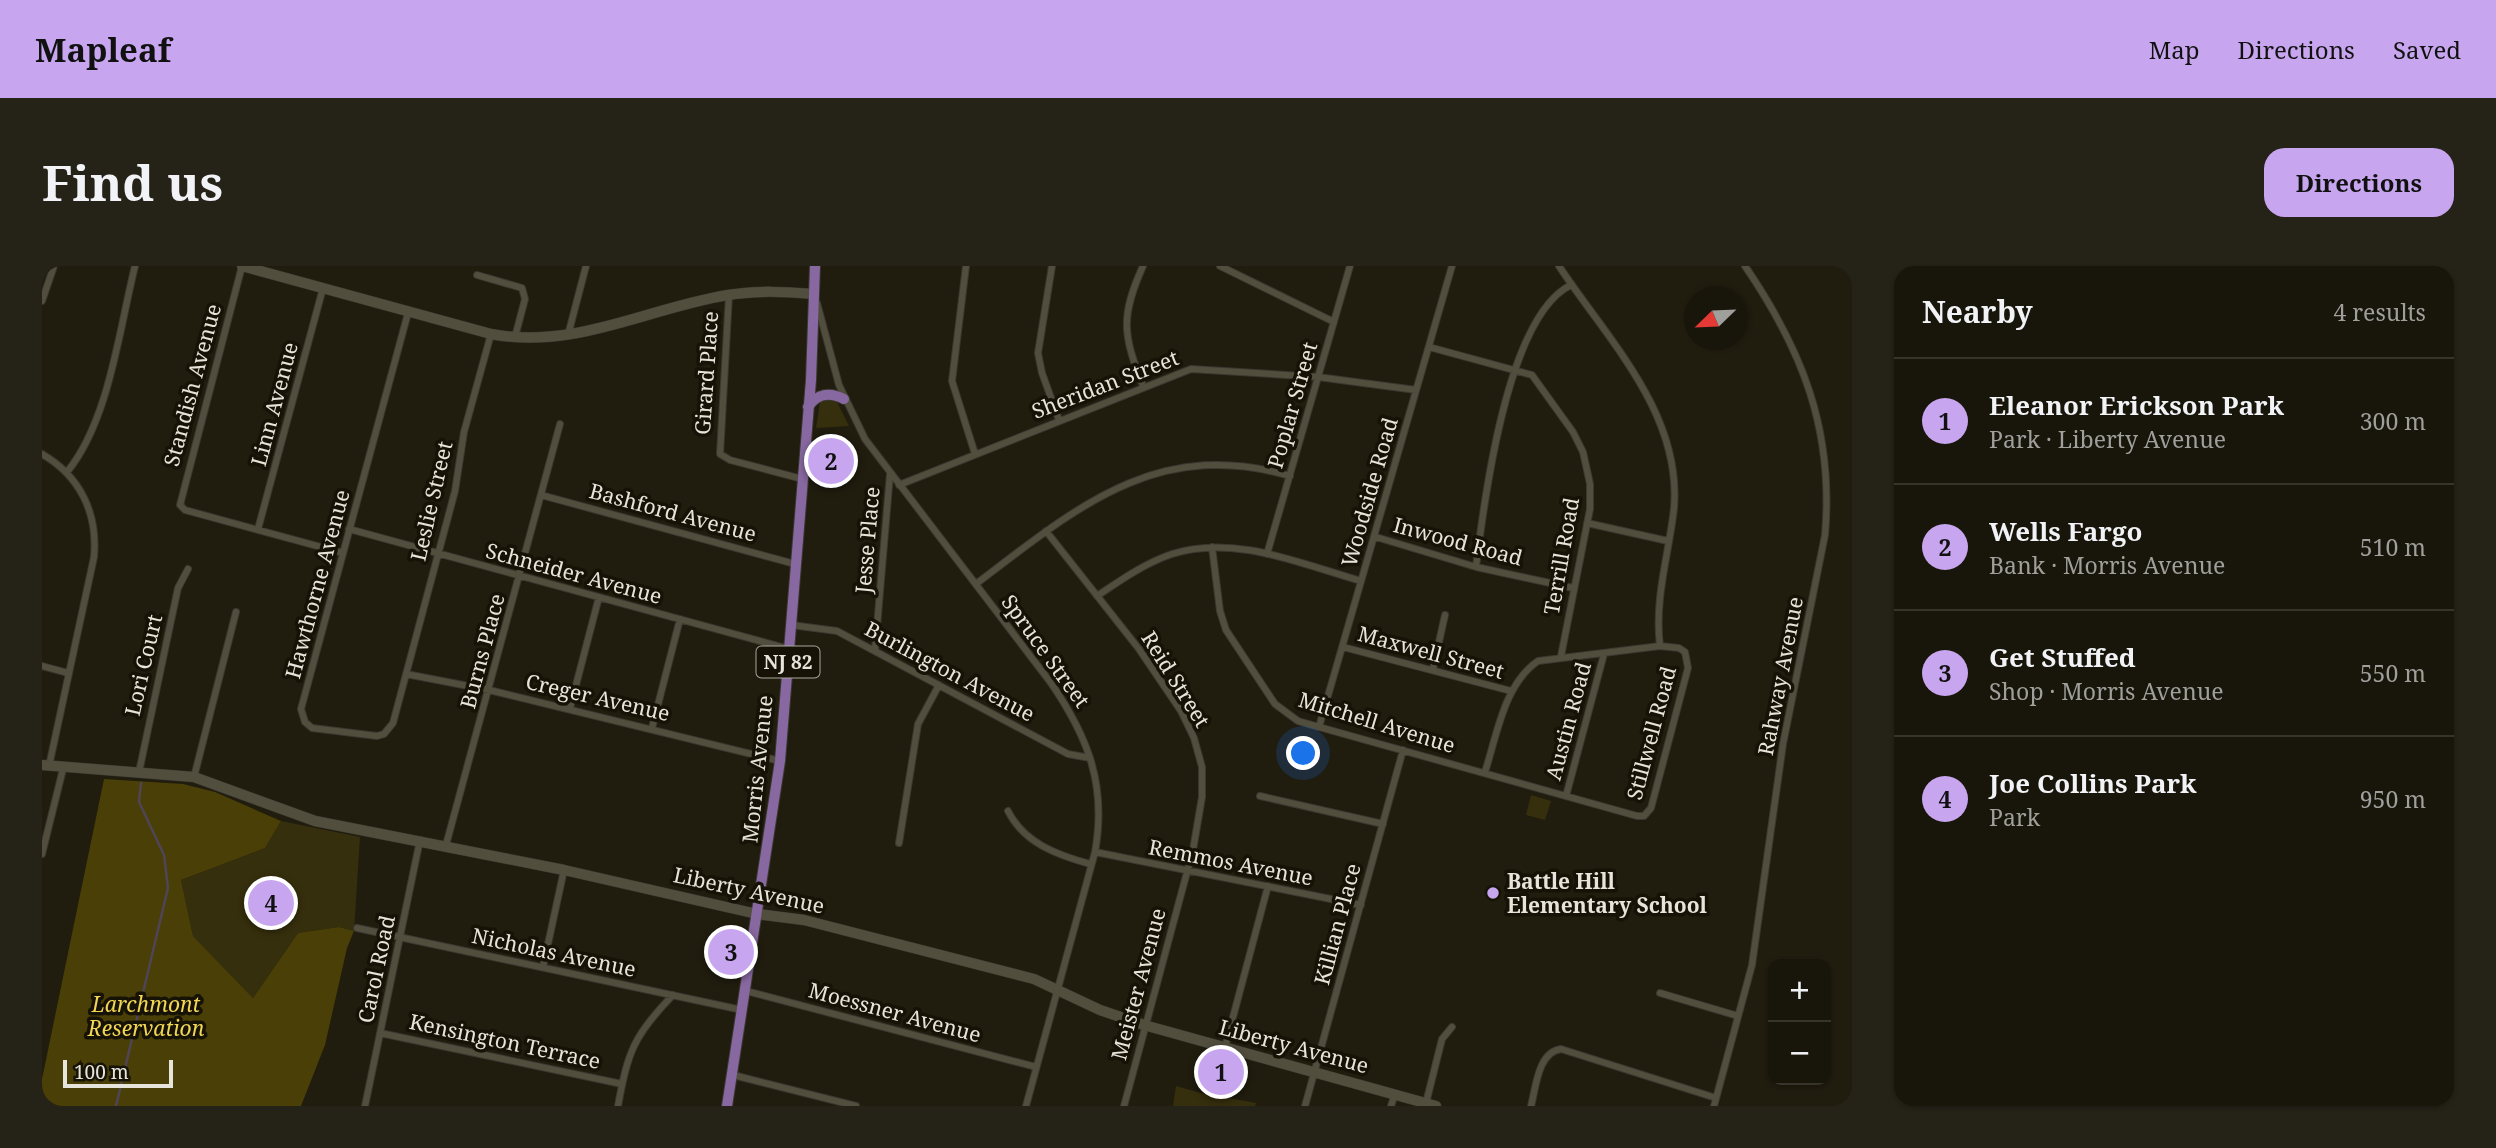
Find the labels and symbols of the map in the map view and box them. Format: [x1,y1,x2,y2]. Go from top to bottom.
north arrow [1684,287,1747,350]
street label: Standish Avenue [157,301,227,469]
street label: Girard Place [688,310,724,436]
street label: Linn Avenue [244,339,304,469]
street label: Poplar Street [1261,339,1323,471]
street label: Sheridan Street [1028,343,1182,425]
street label: Woodside Road [1334,414,1404,570]
pin: 2 [808,435,854,487]
street label: Leslie Street [404,438,458,564]
street label: Bashford Avenue [587,476,759,548]
street label: Hawthorne Avenue [278,486,356,682]
street label: Jesse Place [848,486,886,595]
street label: Terrill Road [1537,495,1585,617]
street label: Inwood Road [1390,510,1526,572]
street label: Schneider Avenue [483,536,665,610]
street label: Spruce Street [996,589,1096,713]
street label: Burns Place [453,590,511,712]
street label: Rahway Avenue [1751,594,1809,758]
street label: Lori Court [118,612,168,718]
street label: Burlington Avenue [860,614,1040,728]
street label: Maxwell Street [1355,619,1507,685]
street label: Reid Street [1135,626,1217,732]
road number: NJ 82 [756,646,820,678]
street label: Austin Road [1539,659,1597,783]
street label: Stillwell Road [1620,663,1682,803]
street label: Creger Avenue [523,667,673,727]
street label: Mitchell Avenue [1295,685,1459,759]
street label: Morris Avenue [735,694,779,844]
your location [1286,736,1320,770]
street label: Remmos Avenue [1146,832,1316,892]
street label: Liberty Avenue [671,860,827,920]
street label: Killian Place [1307,860,1367,988]
place label: Battle Hill Elementary School [1507,867,1708,919]
pin: 4 [248,877,294,929]
marker: Battle Hill Elementary School [1485,885,1501,901]
street label: Meister Avenue [1104,905,1172,1063]
street label: Carol Road [351,913,401,1025]
street label: Nicholas Avenue [469,921,639,983]
pin: 3 [708,926,754,978]
street label: Moessner Avenue [806,976,984,1048]
park label: Larchmont Reservation [87,990,205,1042]
street label: Kensington Terrace [407,1007,603,1075]
street label: Liberty Avenue [1216,1013,1372,1079]
pin: 1 [1198,1046,1244,1098]
scale bar [63,1057,173,1089]

